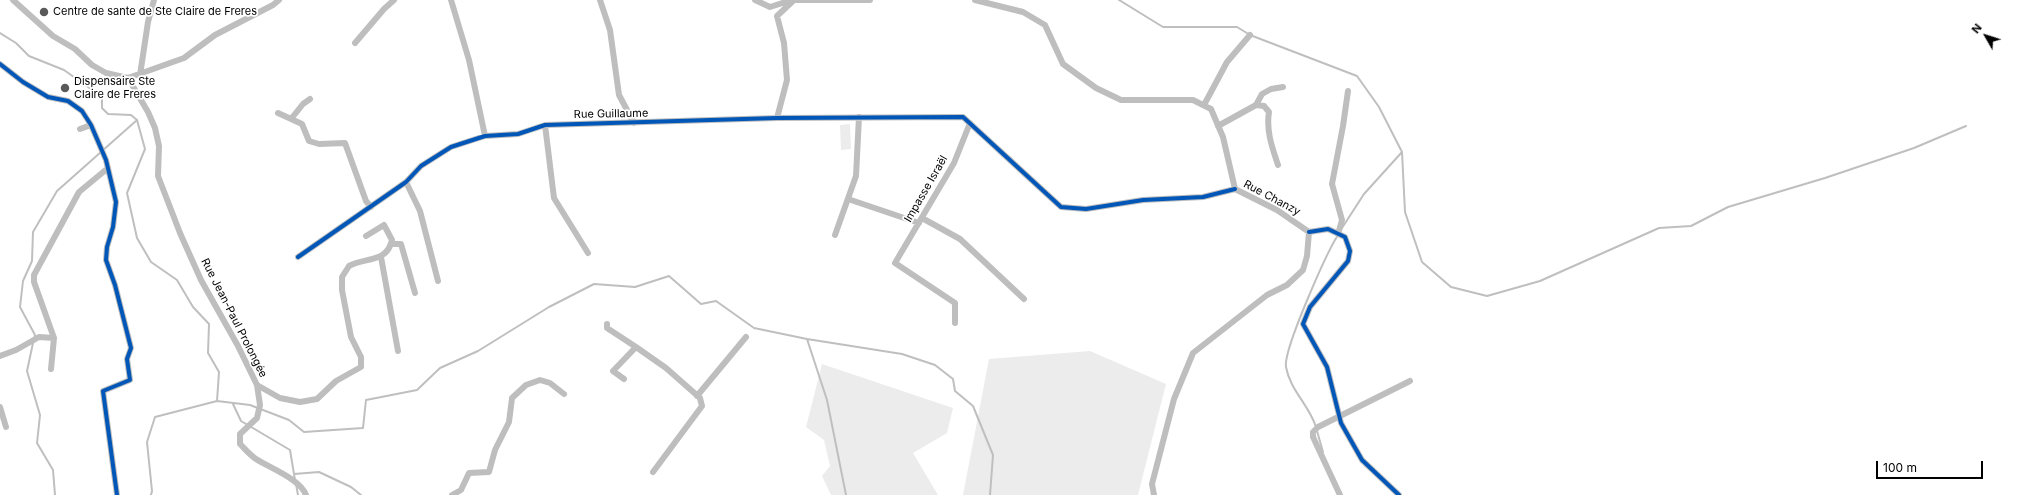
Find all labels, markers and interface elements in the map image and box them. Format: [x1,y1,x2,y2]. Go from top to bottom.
place label: Centre de sante de Ste Claire de Freres [53,5,257,19]
marker: Centre de sante de Ste Claire de Freres [38,6,50,18]
north arrow [1966,16,2006,56]
text: N [1969,21,1985,36]
place label: Dispensaire Ste Claire de Freres [74,75,156,101]
marker: Dispensaire Ste Claire de Freres [59,82,71,94]
street label: Rue Guillaume [574,107,648,121]
street label: Impasse Israël [902,153,950,225]
street label: Rue Chanzy [1241,177,1303,219]
street label: Rue Jean-Paul Prolongée [198,256,270,380]
scale bar [1878,453,1985,479]
text: 100 m [1883,460,1917,475]

